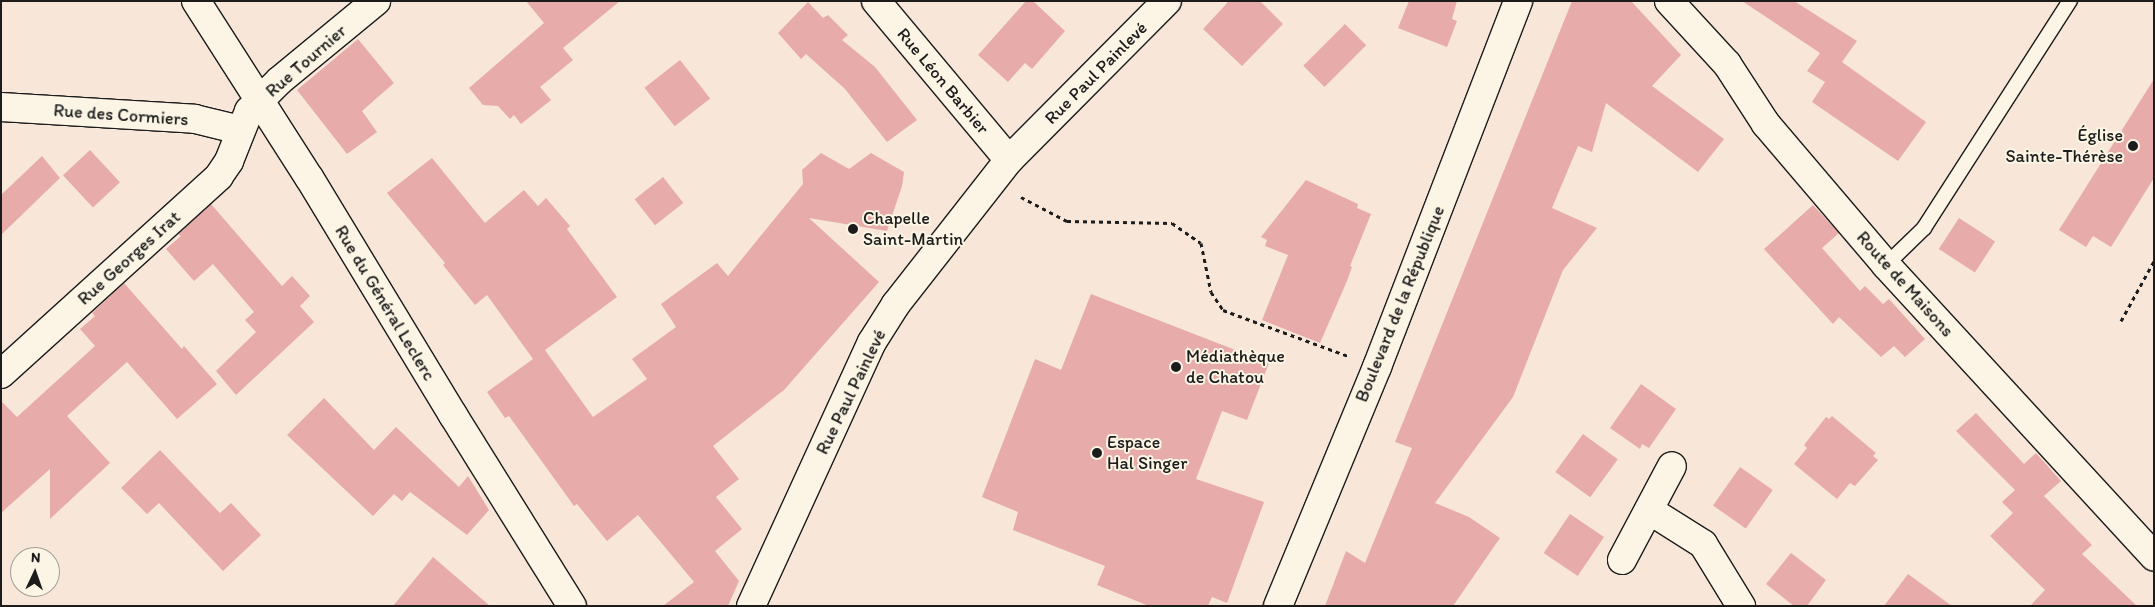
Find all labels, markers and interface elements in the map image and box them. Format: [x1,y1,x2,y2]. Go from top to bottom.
street label: Rue Paul Painlevé [1040,17,1152,129]
street label: Rue Tournier [262,21,350,101]
street label: Rue Léon Barbier [892,23,994,139]
street label: Rue des Cormiers [53,100,189,130]
place label: Église Sainte-Thérèse [2006,125,2123,168]
marker: Église Sainte-Thérèse [2127,140,2139,152]
street label: Boulevard de la République [1351,203,1449,405]
street label: Rue Georges Irat [73,206,185,310]
place label: Chapelle Saint-Martin [863,208,963,250]
street label: Rue du Général Leclerc [330,221,440,385]
marker: Chapelle Saint-Martin [847,223,859,235]
street label: Route de Maisons [1852,227,1958,341]
street label: Rue Paul Painlevé [811,326,891,458]
place label: Médiathèque de Chatou [1186,346,1285,388]
marker: Médiathèque de Chatou [1170,361,1182,373]
place label: Espace Hal Singer [1107,432,1188,474]
marker: Espace Hal Singer [1091,447,1103,459]
north arrow [10,547,60,597]
text: N [31,549,41,566]

